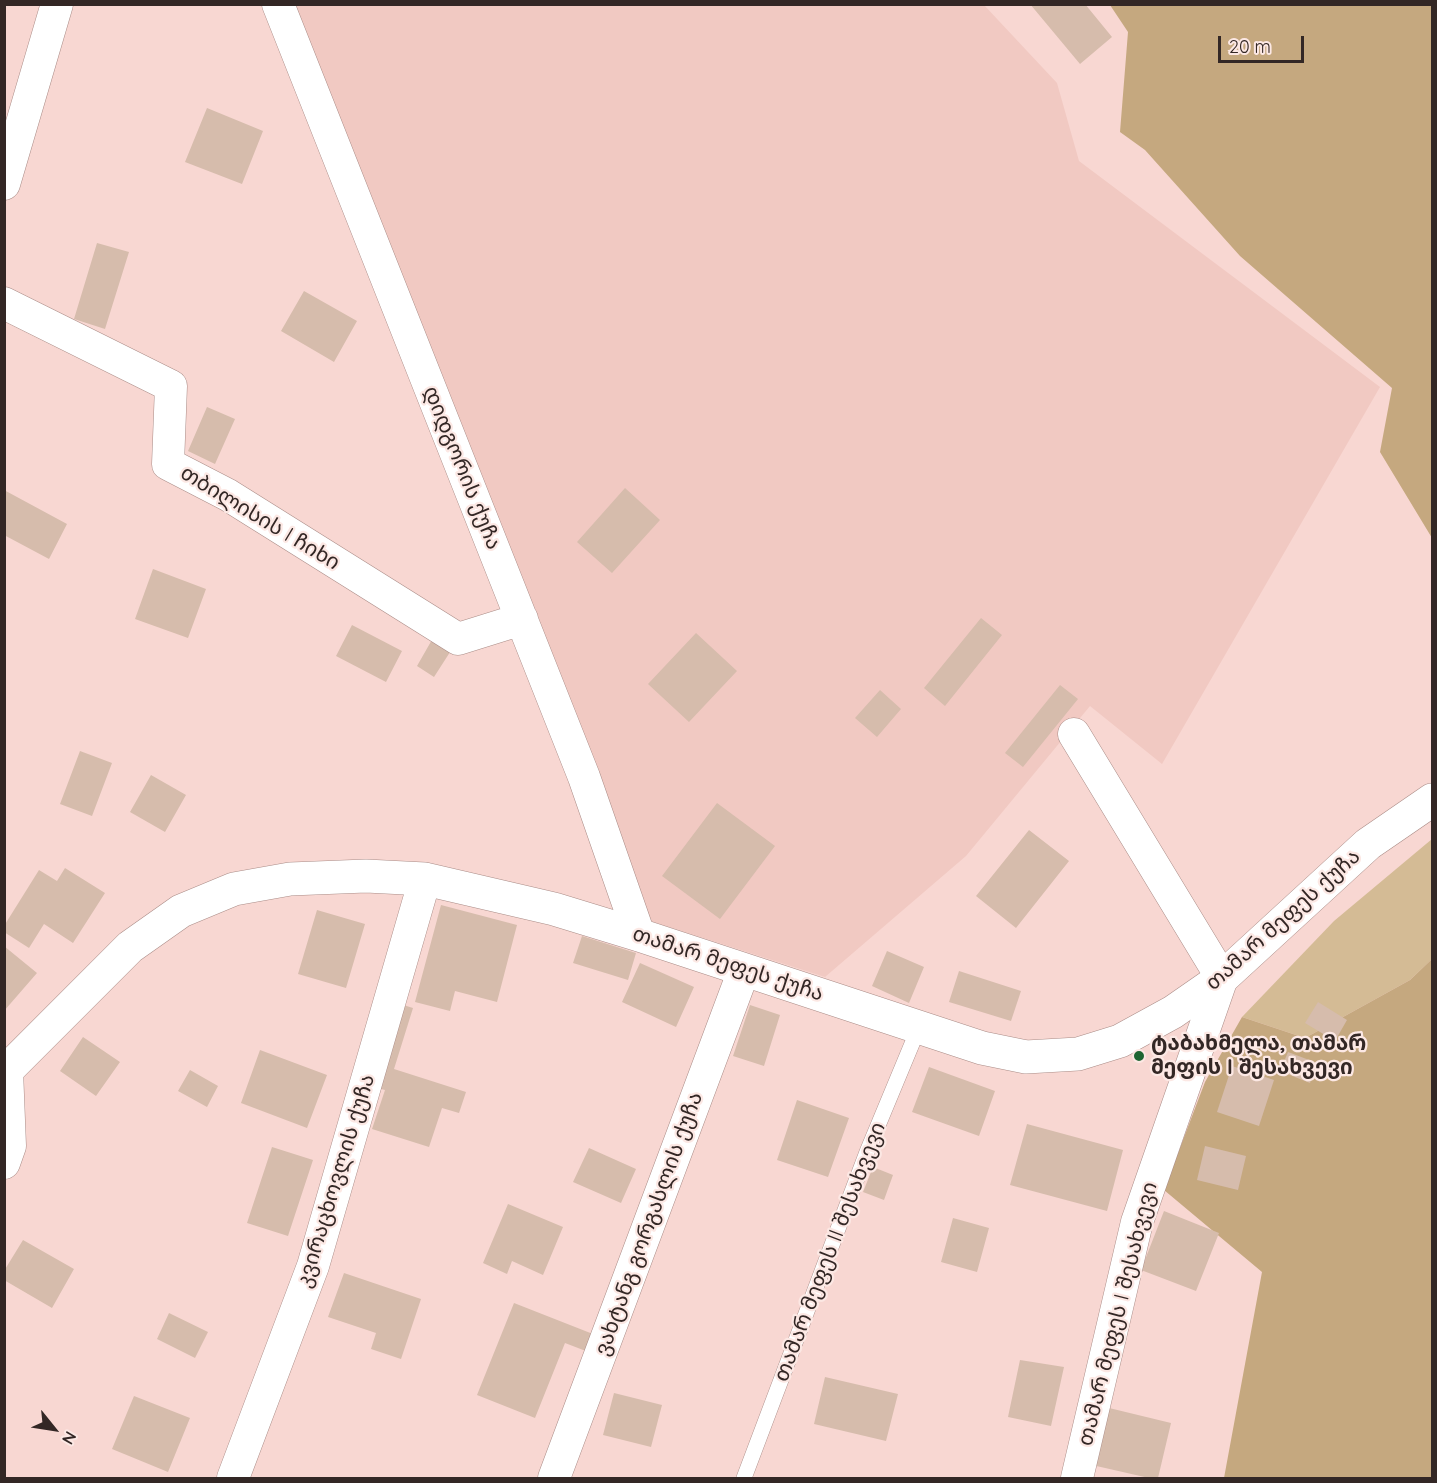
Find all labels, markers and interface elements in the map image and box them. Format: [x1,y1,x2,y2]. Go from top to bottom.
scale bar [1221,24,1306,62]
text: 20 m [1229,35,1271,58]
street label: დიდგორის ქუჩა [418,383,506,553]
street label: თბილისის I ჩიხი [176,460,344,576]
street label: თამარ მეფეს ქუჩა [1201,844,1365,996]
street label: თამარ მეფეს ქუჩა [629,921,827,1007]
place label: ტაბახმელა, თამარ მეფის I შესახვევი [1151,1031,1366,1081]
marker: ტაბახმელა, თამარ მეფის I შესახვევი [1132,1049,1146,1063]
street label: კვირაცხოვლის ქუჩა [292,1071,380,1291]
street label: ვახტანგ გორგასლის ქუჩა [590,1089,708,1359]
street label: თამარ მეფეს II შესახვევი [769,1119,891,1385]
street label: თამარ მეფეს I შესახვევი [1073,1180,1163,1448]
north arrow [24,1399,84,1459]
text: N [58,1428,81,1448]

